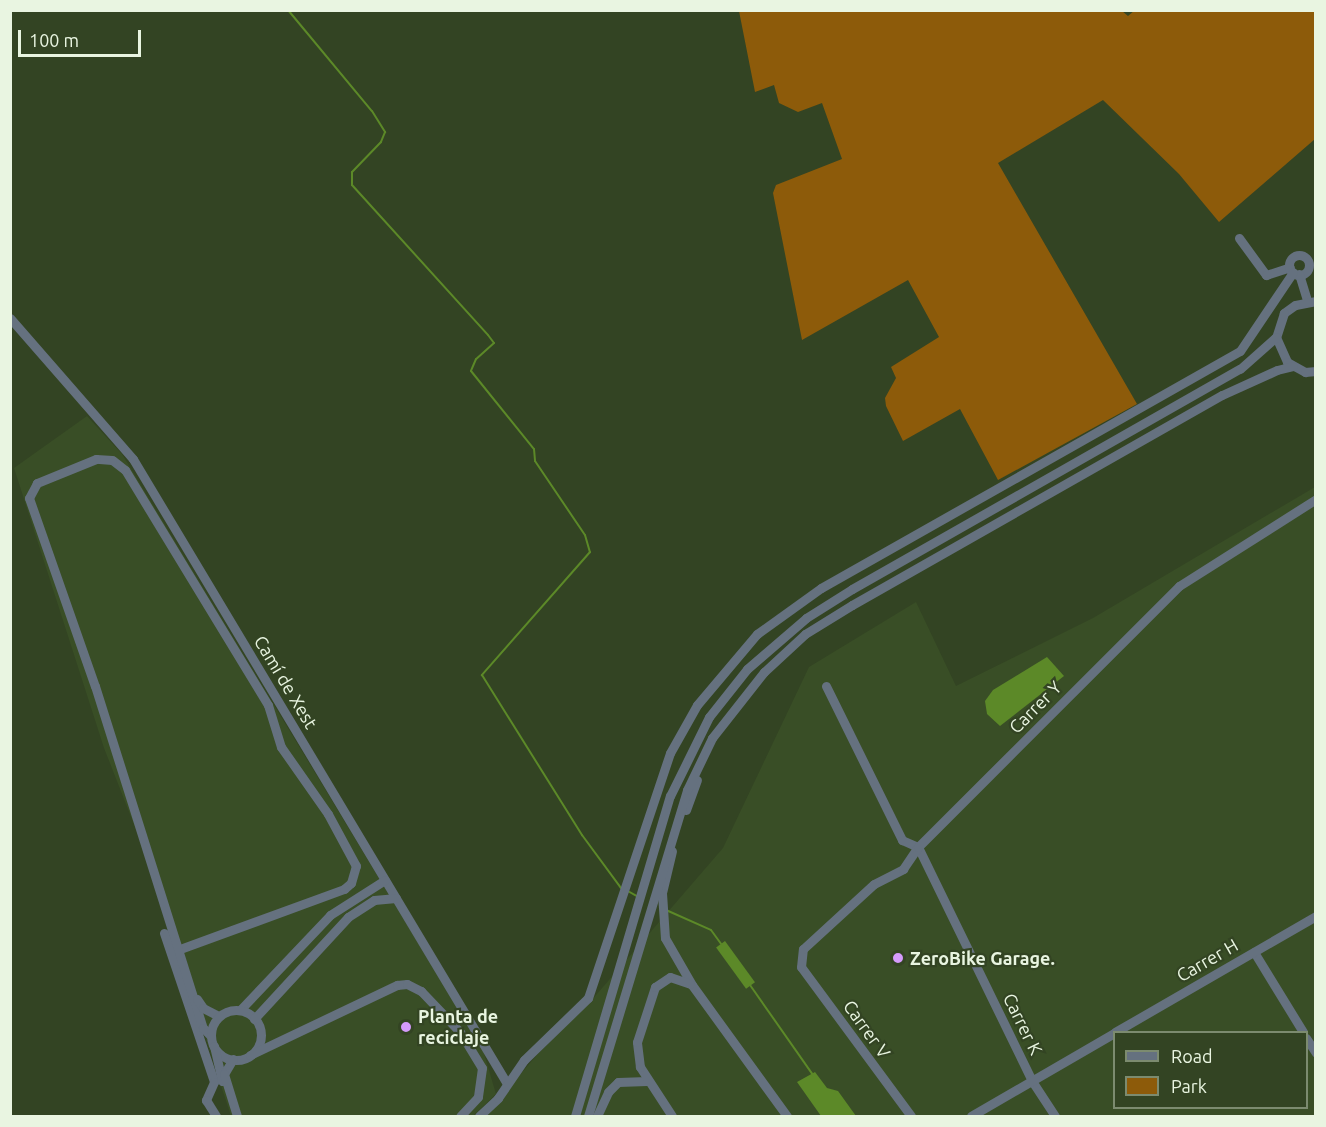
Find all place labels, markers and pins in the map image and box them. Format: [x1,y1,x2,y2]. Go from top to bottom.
place label: ZeroBike Garage. [910,947,1055,969]
marker: ZeroBike Garage. [891,951,905,965]
place label: Planta de reciclaje [418,1006,498,1048]
marker: Planta de reciclaje [399,1020,413,1034]

